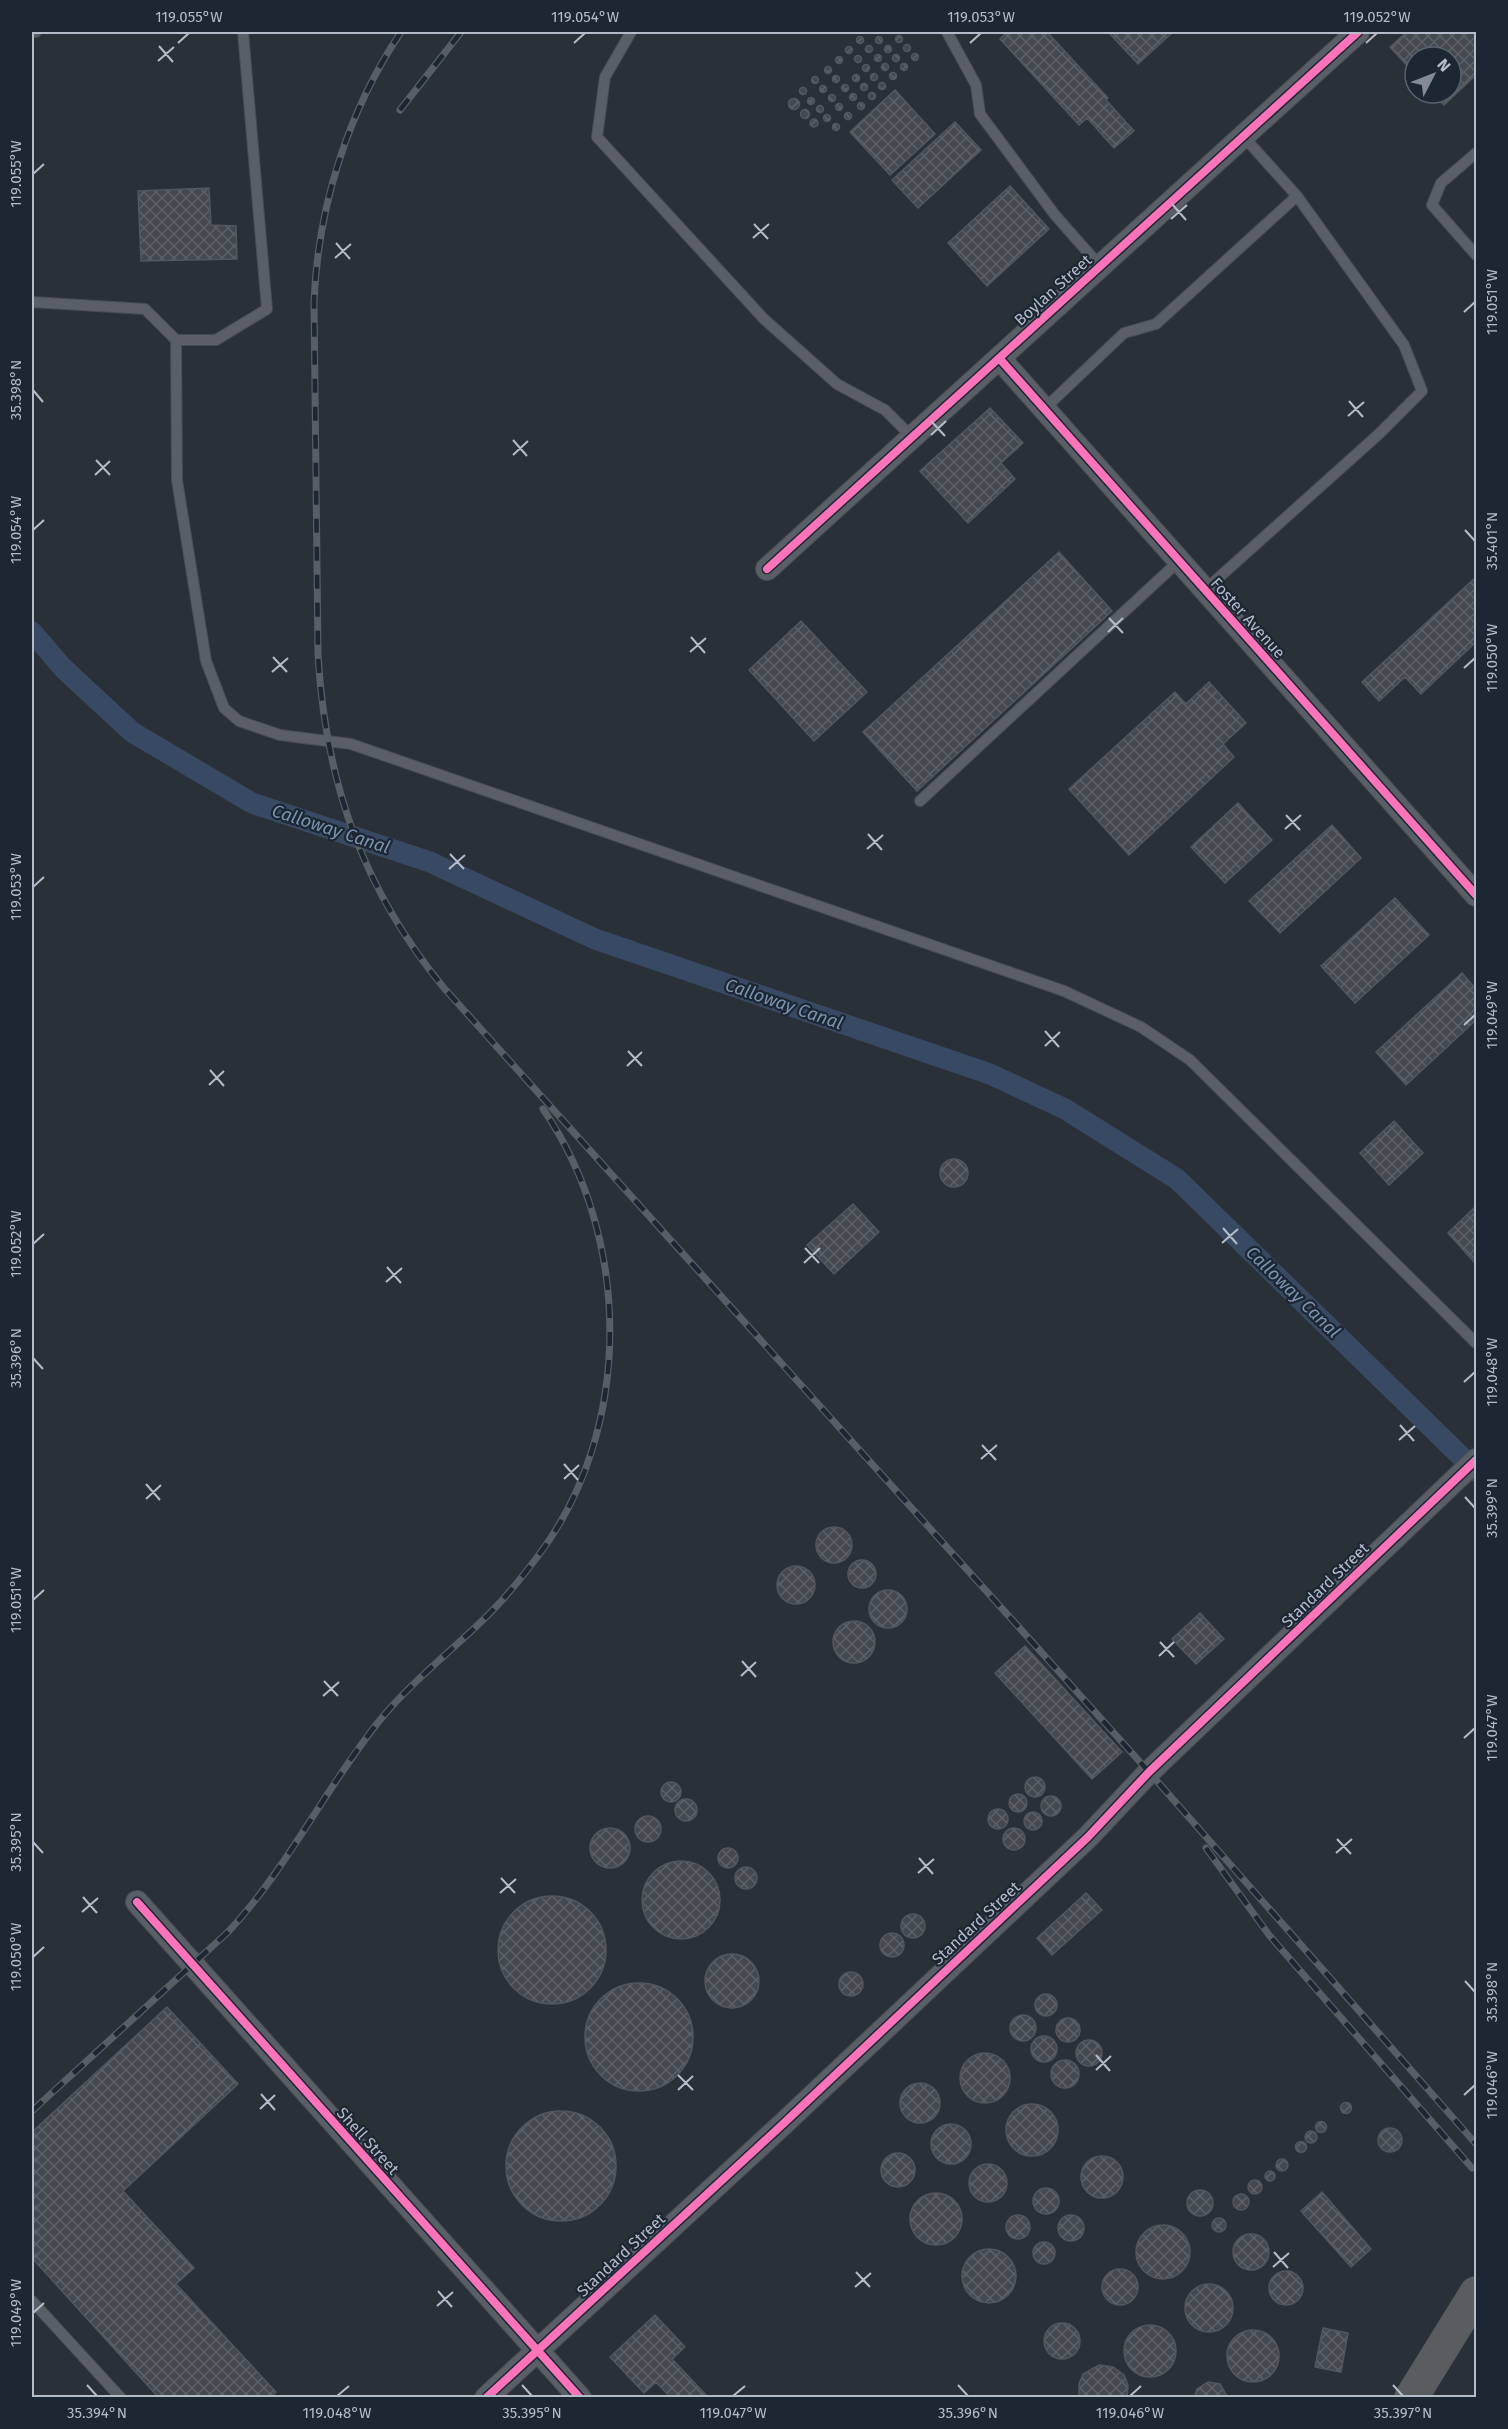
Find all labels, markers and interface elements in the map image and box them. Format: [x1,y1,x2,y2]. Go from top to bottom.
text: 119.055°W [155,8,223,26]
text: 119.054°W [551,8,620,26]
text: 119.053°W [947,8,1015,26]
text: 119.052°W [1343,8,1411,26]
north arrow [1403,45,1463,105]
text: N [1433,55,1454,76]
text: 119.055°W [7,140,25,208]
street label: Boylan Street [1011,250,1096,330]
text: 119.051°W [1483,268,1501,335]
text: 35.398°N [7,360,25,420]
text: 119.054°W [7,495,25,564]
text: 35.401°N [1483,512,1501,570]
street label: Foster Avenue [1207,574,1289,662]
text: 119.050°W [1483,623,1501,692]
water label: Calloway Canal [269,800,393,858]
text: 119.053°W [7,853,25,921]
water label: Calloway Canal [722,974,846,1034]
text: 119.049°W [1483,980,1501,1049]
text: 119.052°W [7,1210,25,1278]
water label: Calloway Canal [1241,1241,1345,1343]
text: 35.396°N [7,1328,25,1388]
text: 119.048°W [1483,1337,1501,1406]
text: 35.399°N [1483,1478,1501,1538]
street label: Standard Street [1278,1539,1373,1631]
text: 119.051°W [7,1566,25,1633]
text: 119.047°W [1483,1694,1501,1762]
text: 35.395°N [7,1812,25,1872]
street label: Standard Street [928,1877,1024,1969]
text: 119.050°W [7,1922,25,1991]
text: 35.398°N [1483,1962,1501,2022]
text: 119.046°W [1483,2050,1501,2119]
street label: Shell Street [333,2103,403,2179]
street label: Standard Street [573,2209,669,2301]
text: 119.049°W [7,2278,25,2347]
text: 35.394°N [67,2404,127,2422]
text: 119.048°W [303,2404,372,2422]
text: 35.395°N [502,2404,562,2422]
text: 119.047°W [699,2404,767,2422]
text: 35.396°N [938,2404,998,2422]
text: 119.046°W [1096,2404,1165,2422]
text: 35.397°N [1374,2404,1432,2422]

